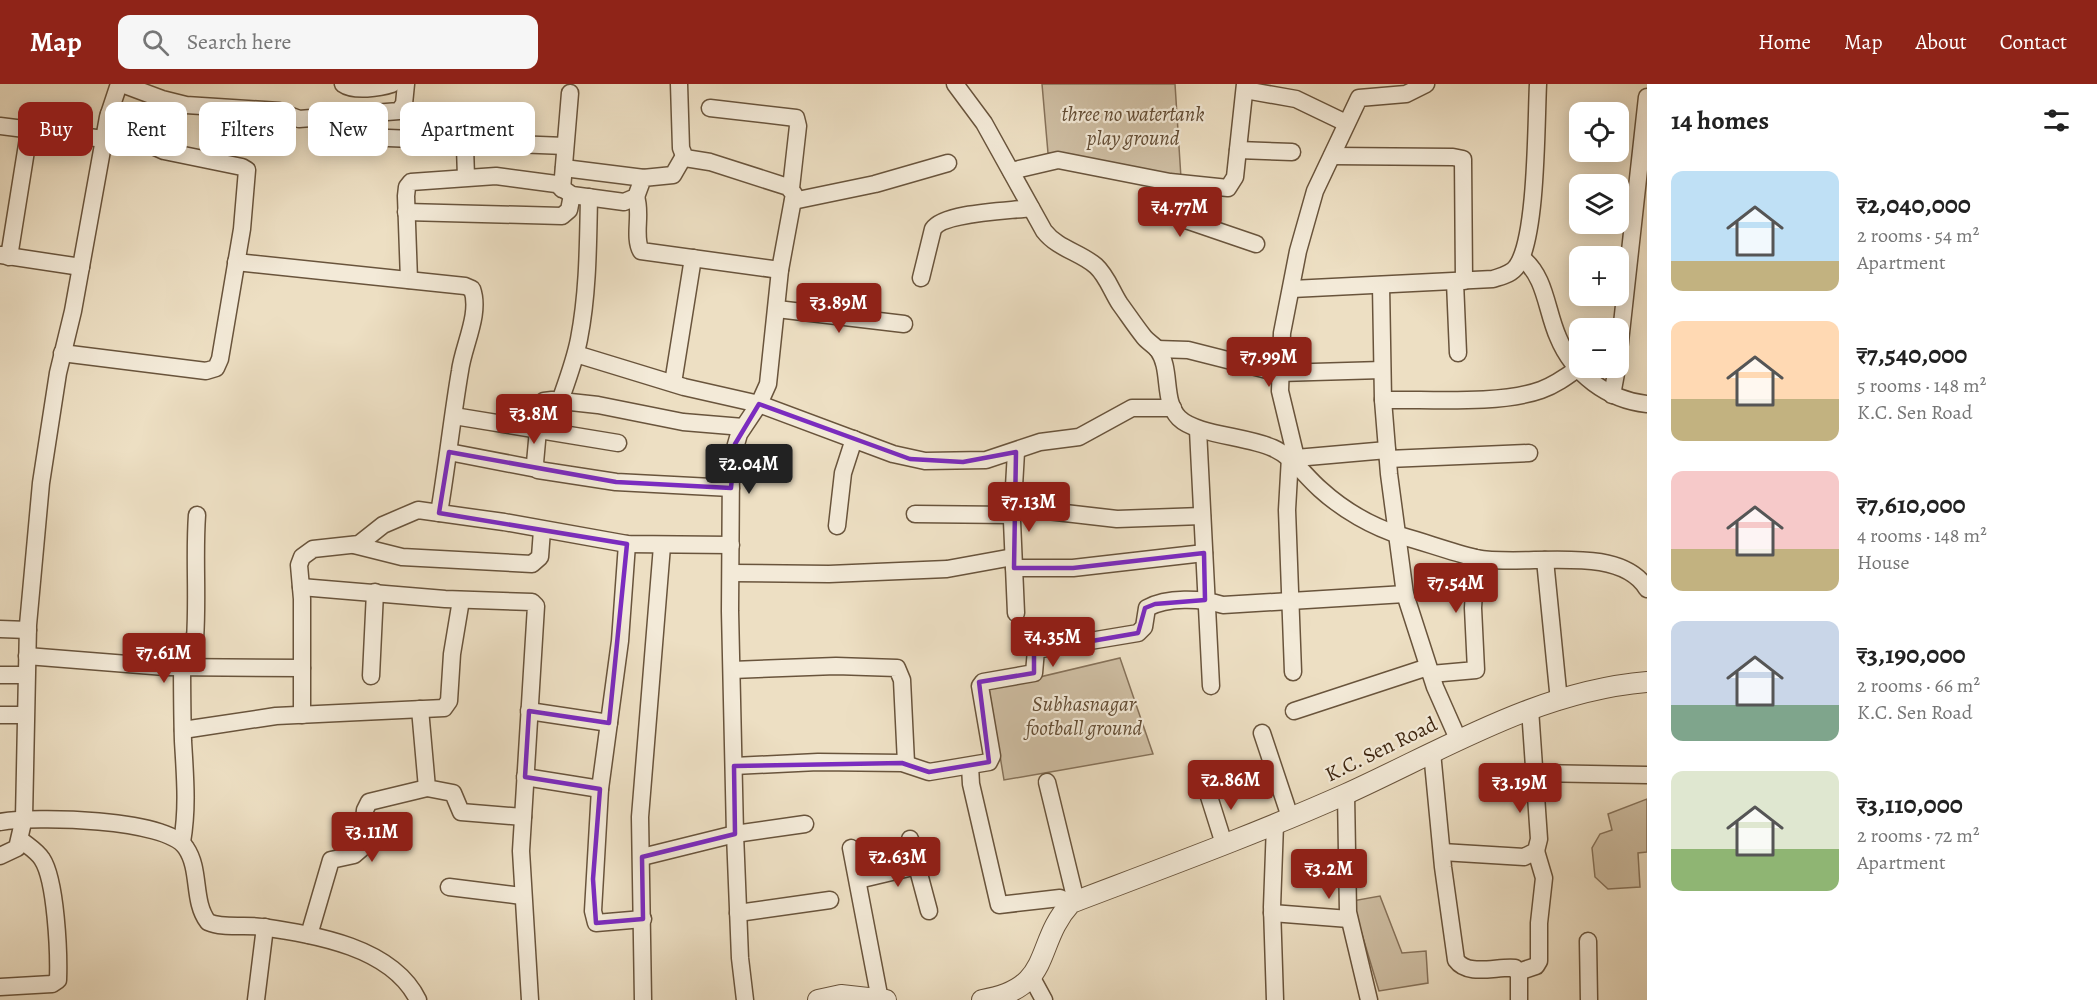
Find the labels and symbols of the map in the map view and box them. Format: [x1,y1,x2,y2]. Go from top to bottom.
park label: three no watertank play ground [1061,100,1205,152]
pin: ₹4.77M [1131,187,1229,238]
pin: ₹3.89M [790,283,888,334]
pin: ₹7.99M [1220,337,1318,388]
pin: ₹3.8M [492,394,576,445]
pin: ₹2.04M [700,444,798,495]
pin: ₹7.13M [980,482,1078,533]
pin: ₹7.54M [1407,563,1505,614]
pin: ₹4.35M [1004,617,1102,668]
pin: ₹7.61M [115,633,213,684]
park label: Subhasnagar football ground [1023,690,1143,742]
street label: K.C. Sen Road [1320,710,1442,788]
pin: ₹2.86M [1182,760,1280,811]
pin: ₹3.19M [1471,763,1569,814]
pin: ₹3.11M [323,812,421,863]
pin: ₹2.63M [849,837,947,888]
pin: ₹3.2M [1287,849,1371,900]

